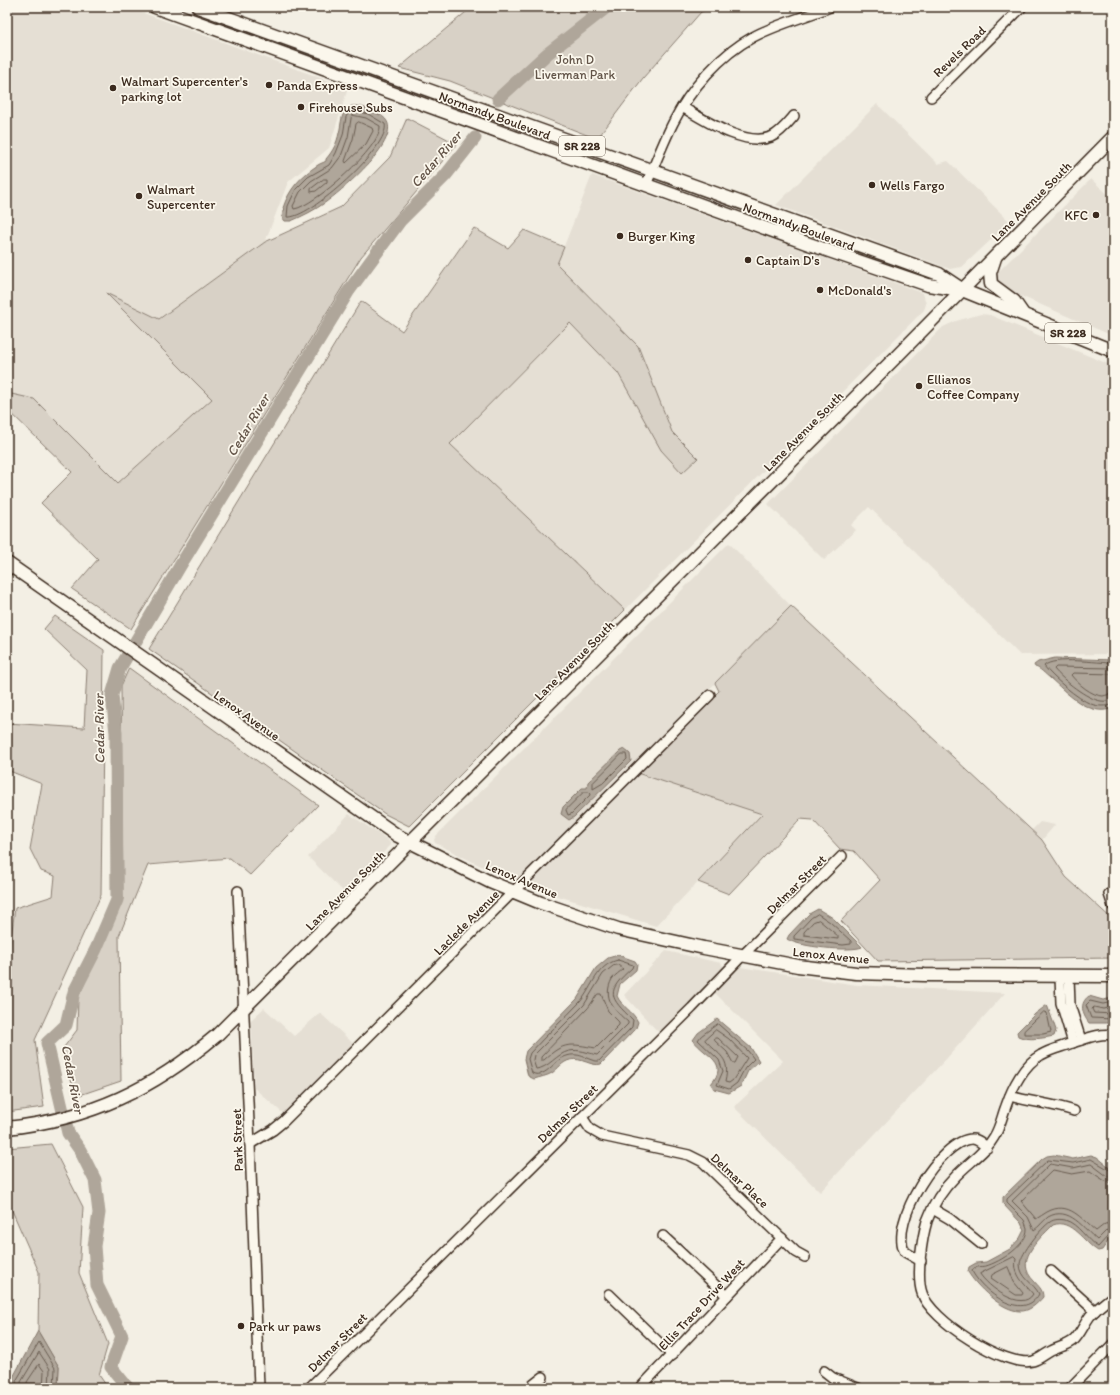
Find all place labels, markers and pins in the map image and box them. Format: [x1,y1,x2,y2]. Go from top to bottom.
place label: Walmart Supercenter's parking lot [121,74,248,104]
place label: Panda Express [277,78,358,93]
marker: Panda Express [264,80,274,90]
marker: Walmart Supercenter's parking lot [108,83,118,93]
place label: Firehouse Subs [309,100,393,115]
marker: Firehouse Subs [296,102,306,112]
place label: Wells Fargo [880,178,945,193]
marker: Wells Fargo [867,180,877,190]
place label: Walmart Supercenter [147,182,216,212]
marker: Walmart Supercenter [134,191,144,201]
place label: KFC [1065,208,1088,223]
marker: KFC [1091,210,1101,220]
place label: Burger King [628,229,696,244]
marker: Burger King [615,231,625,241]
place label: Captain D's [756,253,820,268]
marker: Captain D's [743,255,753,265]
place label: McDonald's [828,283,892,298]
marker: McDonald's [815,285,825,295]
place label: Ellianos Coffee Company [927,372,1019,402]
marker: Ellianos Coffee Company [914,381,924,391]
place label: Park ur paws [249,1319,321,1334]
marker: Park ur paws [236,1321,246,1331]

